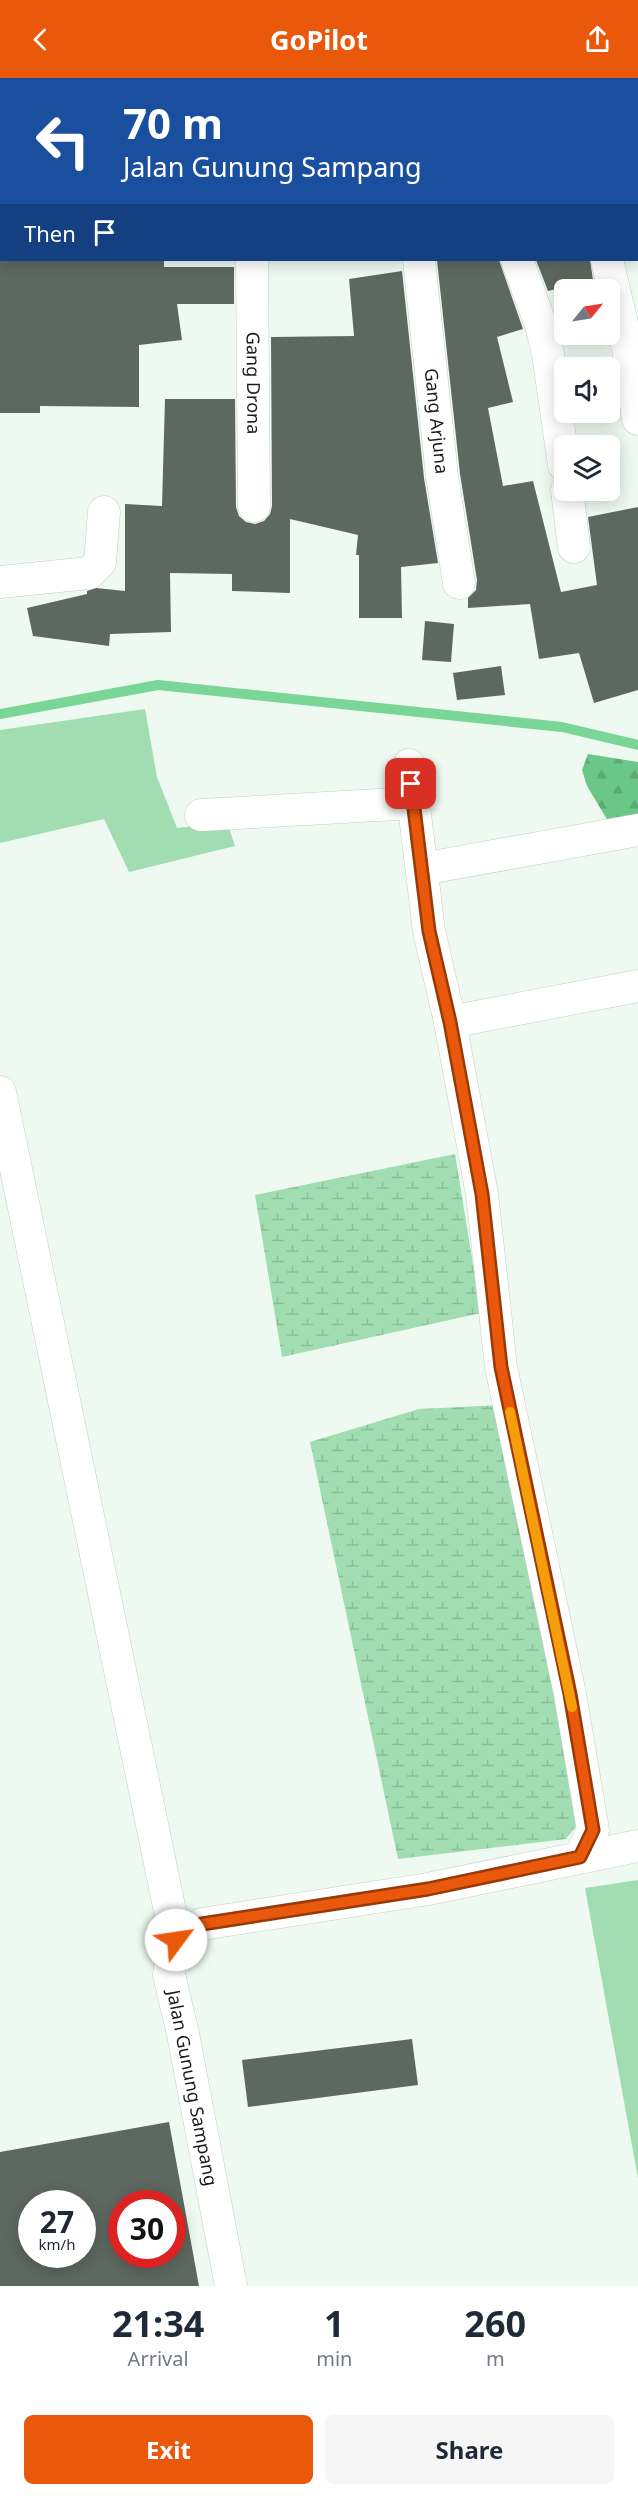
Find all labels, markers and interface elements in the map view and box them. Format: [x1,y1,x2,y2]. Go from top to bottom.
text: GoPilot [270,21,368,58]
icon: back [24,23,57,56]
icon: share [581,23,614,56]
text: 70 m [123,94,223,151]
icon: left [24,102,102,180]
text: Jalan Gunung Sampang [123,148,422,185]
icon: arrive [88,216,121,249]
text: Then [24,218,76,248]
north arrow [554,279,620,345]
map controls [554,279,620,501]
street label: Gang Drona [242,332,266,434]
button: sound [554,357,620,423]
street label: Gang Arjuna [420,367,455,475]
button: layers [554,435,620,501]
pin [385,758,436,809]
icon: arrive [394,767,427,800]
position arrow [144,1908,208,1972]
street label: Jalan Gunung Sampang [162,1986,224,2188]
speed limit sign: 30 [108,2190,186,2268]
text: 27 [40,2201,74,2242]
text: km/h [39,2234,75,2254]
text: 21:34 [112,2299,204,2348]
text: 1 [324,2299,345,2348]
text: 260 [464,2299,526,2348]
text: Arrival [128,2345,189,2372]
text: min [316,2345,352,2372]
text: m [486,2345,505,2372]
button: Exit [24,2415,313,2484]
button: Share [325,2415,614,2484]

